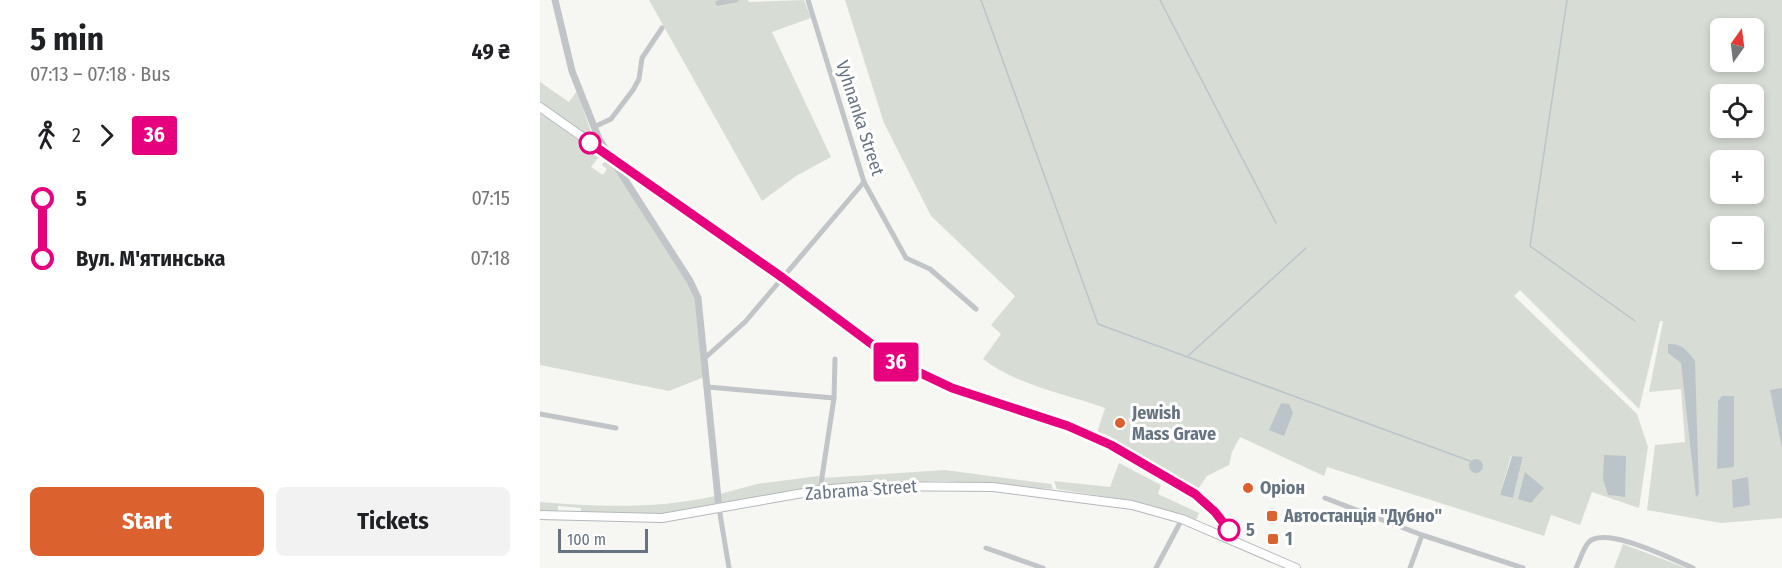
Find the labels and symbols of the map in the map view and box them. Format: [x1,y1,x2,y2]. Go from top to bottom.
north arrow [1710,18,1764,72]
street label: Vyhnanka Street [831,58,889,178]
unlabelled marker [579,132,601,154]
line badge: 36 [869,342,923,382]
place label: Jewish Mass Grave [1131,402,1216,445]
marker: Jewish Mass Grave [1113,416,1127,430]
street label: Zabrama Street [804,475,918,505]
place label: Оріон [1260,477,1305,499]
marker: Оріон [1241,481,1255,495]
place label: Автостанція "Дубно" [1283,505,1442,527]
marker: Автостанція "Дубно" [1265,509,1279,523]
marker: 5 [1218,519,1240,541]
place label: 5 [1246,519,1255,541]
scale bar [558,526,648,554]
place label: 1 [1285,528,1293,550]
marker: 1 [1266,532,1280,546]

